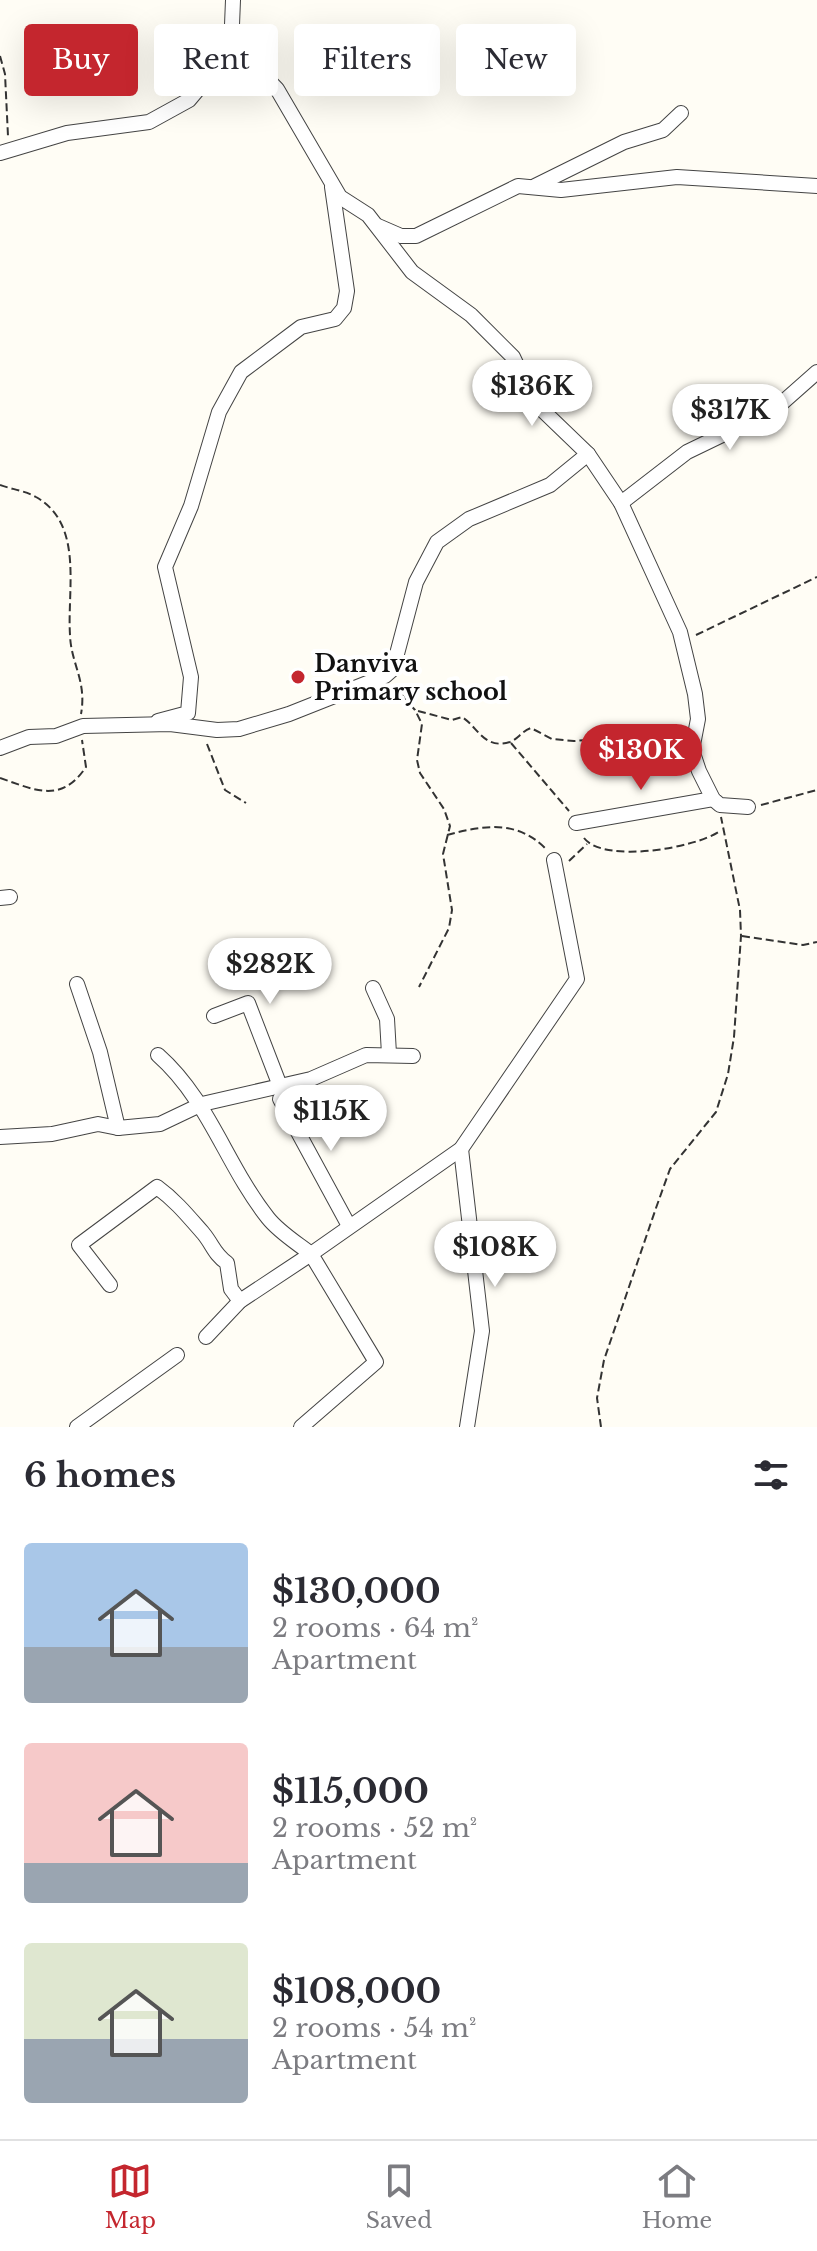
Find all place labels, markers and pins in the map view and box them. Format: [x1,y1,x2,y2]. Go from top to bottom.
pin: $136K [476,360,588,428]
pin: $317K [674,384,786,452]
place label: Danviva Primary school [314,649,508,706]
marker: Danviva Primary school [289,668,307,686]
pin: $130K [585,724,697,792]
pin: $282K [214,938,326,1006]
pin: $115K [275,1085,387,1153]
pin: $108K [439,1221,551,1289]

